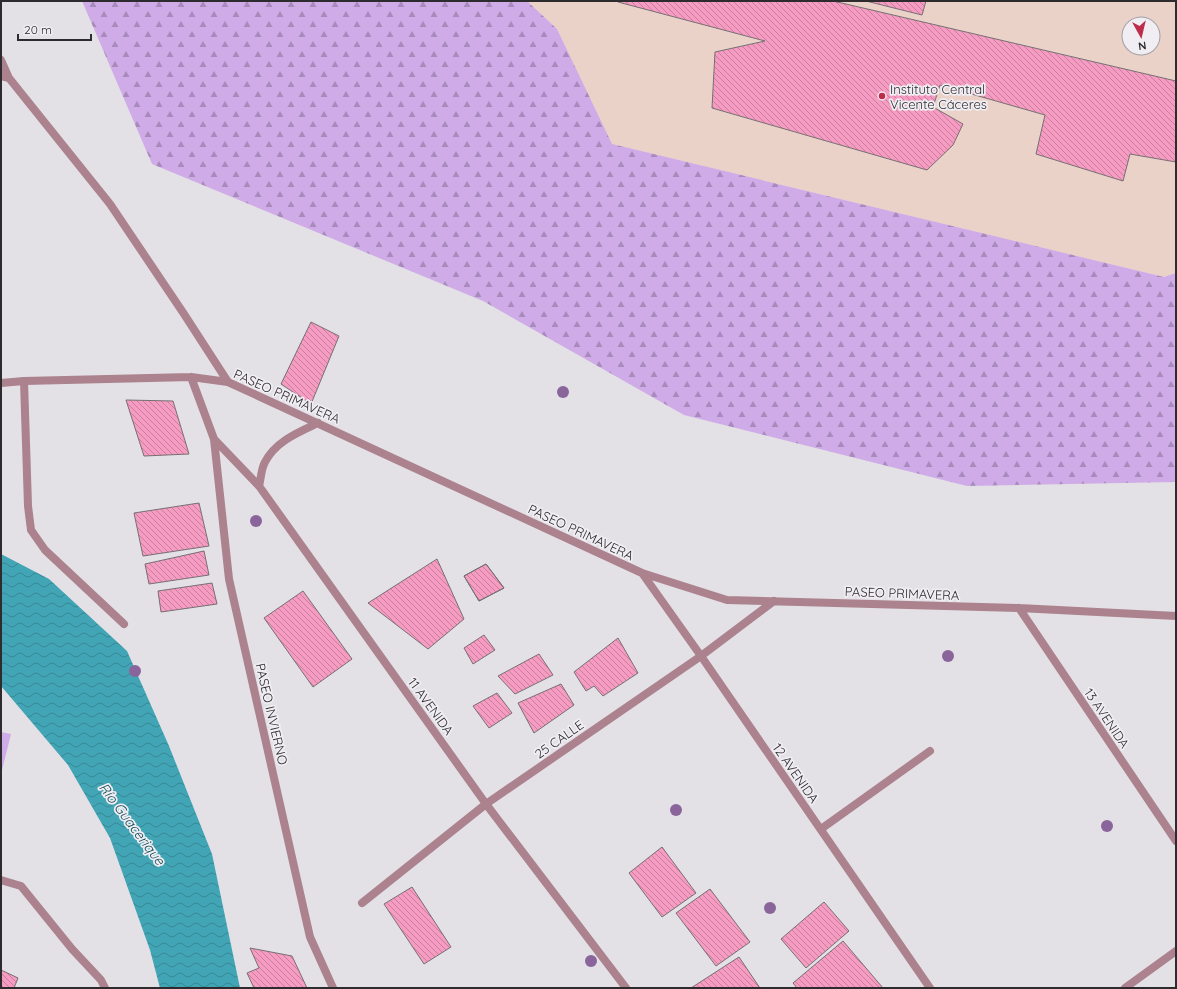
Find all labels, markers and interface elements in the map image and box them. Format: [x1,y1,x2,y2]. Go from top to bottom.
scale bar [18,16,91,42]
north arrow [1121,16,1161,56]
text: 20 m [24,22,52,37]
text: N [1137,38,1147,53]
place label: Instituto Central Vicente Cáceres [890,81,987,112]
marker: Instituto Central Vicente Cáceres [877,91,887,101]
street label: PASEO PRIMAVERA [231,365,343,427]
street label: PASEO PRIMAVERA [526,501,637,564]
street label: PASEO PRIMAVERA [844,583,960,603]
street label: PASEO INVIERNO [253,662,291,766]
street label: 11 AVENIDA [405,674,457,738]
street label: 13 AVENIDA [1081,685,1133,751]
street label: 25 CALLE [531,716,587,762]
street label: 12 AVENIDA [770,740,823,806]
water label: Río Guacerique [95,779,170,870]

